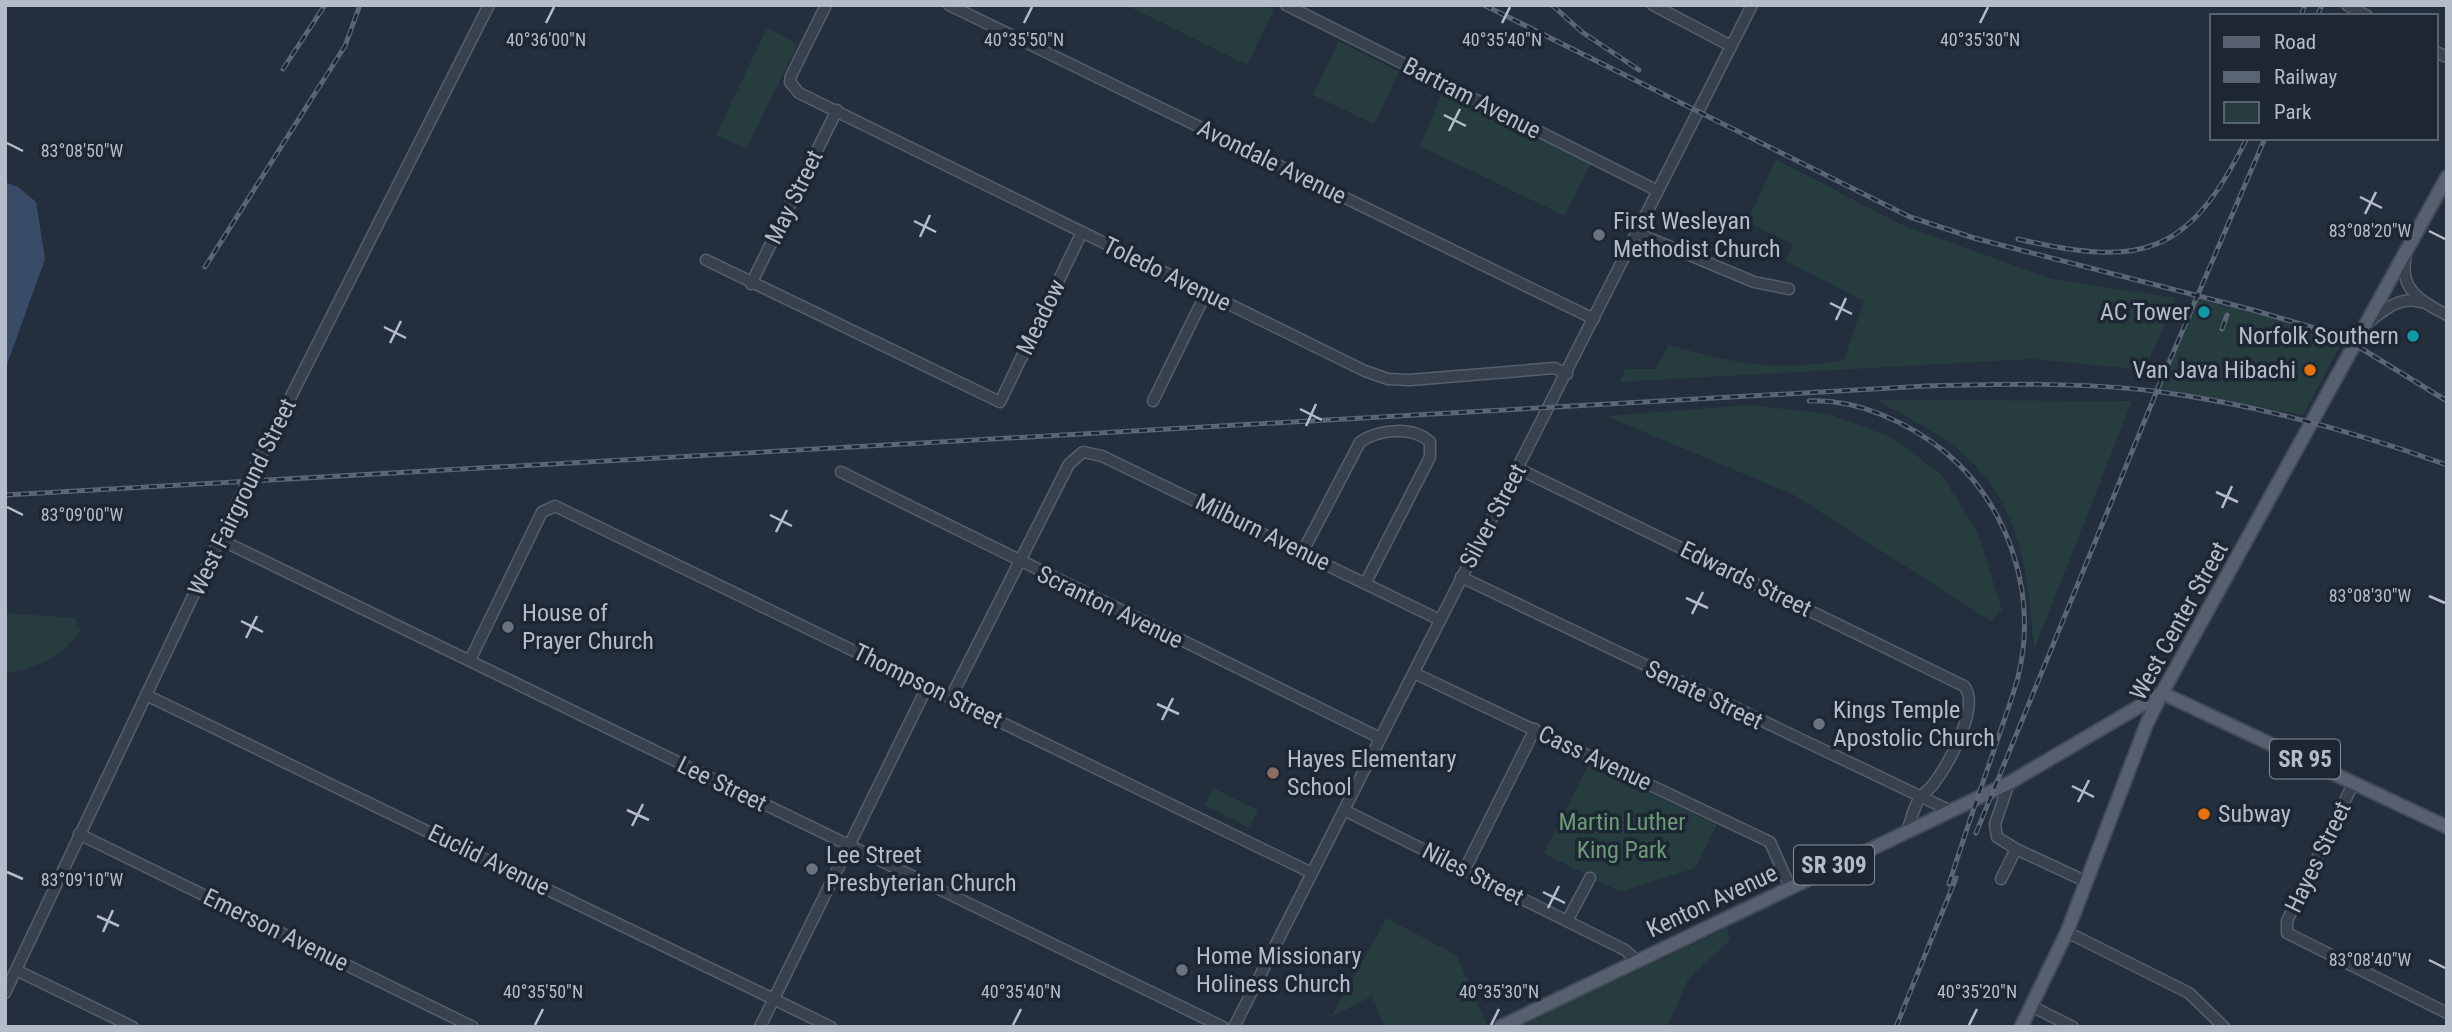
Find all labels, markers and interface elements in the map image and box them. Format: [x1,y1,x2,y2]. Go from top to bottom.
legend [2210,14,2438,140]
text: 40°36'00"N [506,29,586,50]
text: 40°35'50"N [984,29,1064,50]
text: 40°35'40"N [1462,29,1542,50]
text: 40°35'30"N [1940,29,2020,50]
text: Road [2274,30,2316,54]
street label: Bartram Avenue [1399,51,1545,145]
text: Railway [2274,65,2337,89]
text: Park [2274,100,2312,124]
street label: Avondale Avenue [1193,114,1351,210]
text: 83°08'50"W [41,140,124,161]
street label: May Street [759,145,829,249]
place label: First Wesleyan Methodist Church [1613,207,1781,263]
text: 83°08'20"W [2329,220,2412,241]
marker: First Wesleyan Methodist Church [1591,227,1607,243]
street label: Toledo Avenue [1099,231,1235,317]
street label: Meadow [1011,275,1071,359]
place label: AC Tower [2100,298,2190,326]
marker: AC Tower [2196,304,2212,320]
place label: Norfolk Southern [2238,322,2399,350]
marker: Norfolk Southern [2405,328,2421,344]
place label: Van Java Hibachi [2133,356,2296,384]
marker: Van Java Hibachi [2302,362,2318,378]
street label: West Fairground Street [182,394,302,600]
street label: Silver Street [1454,459,1532,573]
street label: Milburn Avenue [1191,487,1335,577]
text: 83°09'00"W [41,504,124,525]
street label: Edwards Street [1676,535,1816,623]
street label: West Center Street [2124,537,2234,705]
street label: Scranton Avenue [1033,560,1187,654]
text: 83°08'30"W [2329,585,2412,606]
place label: House of Prayer Church [522,599,654,655]
marker: House of Prayer Church [500,619,516,635]
street label: Thompson Street [849,638,1007,734]
street label: Senate Street [1641,655,1767,735]
place label: Kings Temple Apostolic Church [1833,696,1995,752]
marker: Kings Temple Apostolic Church [1811,716,1827,732]
street label: Cass Avenue [1534,720,1656,796]
road number: SR 95 [2270,740,2340,778]
place label: Hayes Elementary School [1287,745,1457,801]
street label: Lee Street [673,750,771,818]
marker: Hayes Elementary School [1265,765,1281,781]
street label: Hayes Street [2279,797,2357,917]
place label: Subway [2218,800,2291,828]
marker: Subway [2196,806,2212,822]
park label: Martin Luther King Park [1558,808,1686,864]
street label: Euclid Avenue [424,818,554,902]
street label: Niles Street [1418,837,1528,911]
place label: Lee Street Presbyterian Church [826,841,1017,897]
road number: SR 309 [1794,846,1874,884]
street label: Kenton Avenue [1642,859,1782,943]
marker: Lee Street Presbyterian Church [804,861,820,877]
text: 83°09'10"W [41,869,124,890]
street label: Emerson Avenue [199,883,353,977]
place label: Home Missionary Holiness Church [1196,942,1361,998]
text: 83°08'40"W [2329,949,2412,970]
marker: Home Missionary Holiness Church [1174,962,1190,978]
text: 40°35'50"N [503,981,583,1002]
text: 40°35'40"N [981,981,1061,1002]
text: 40°35'30"N [1459,981,1539,1002]
text: 40°35'20"N [1937,981,2017,1002]

